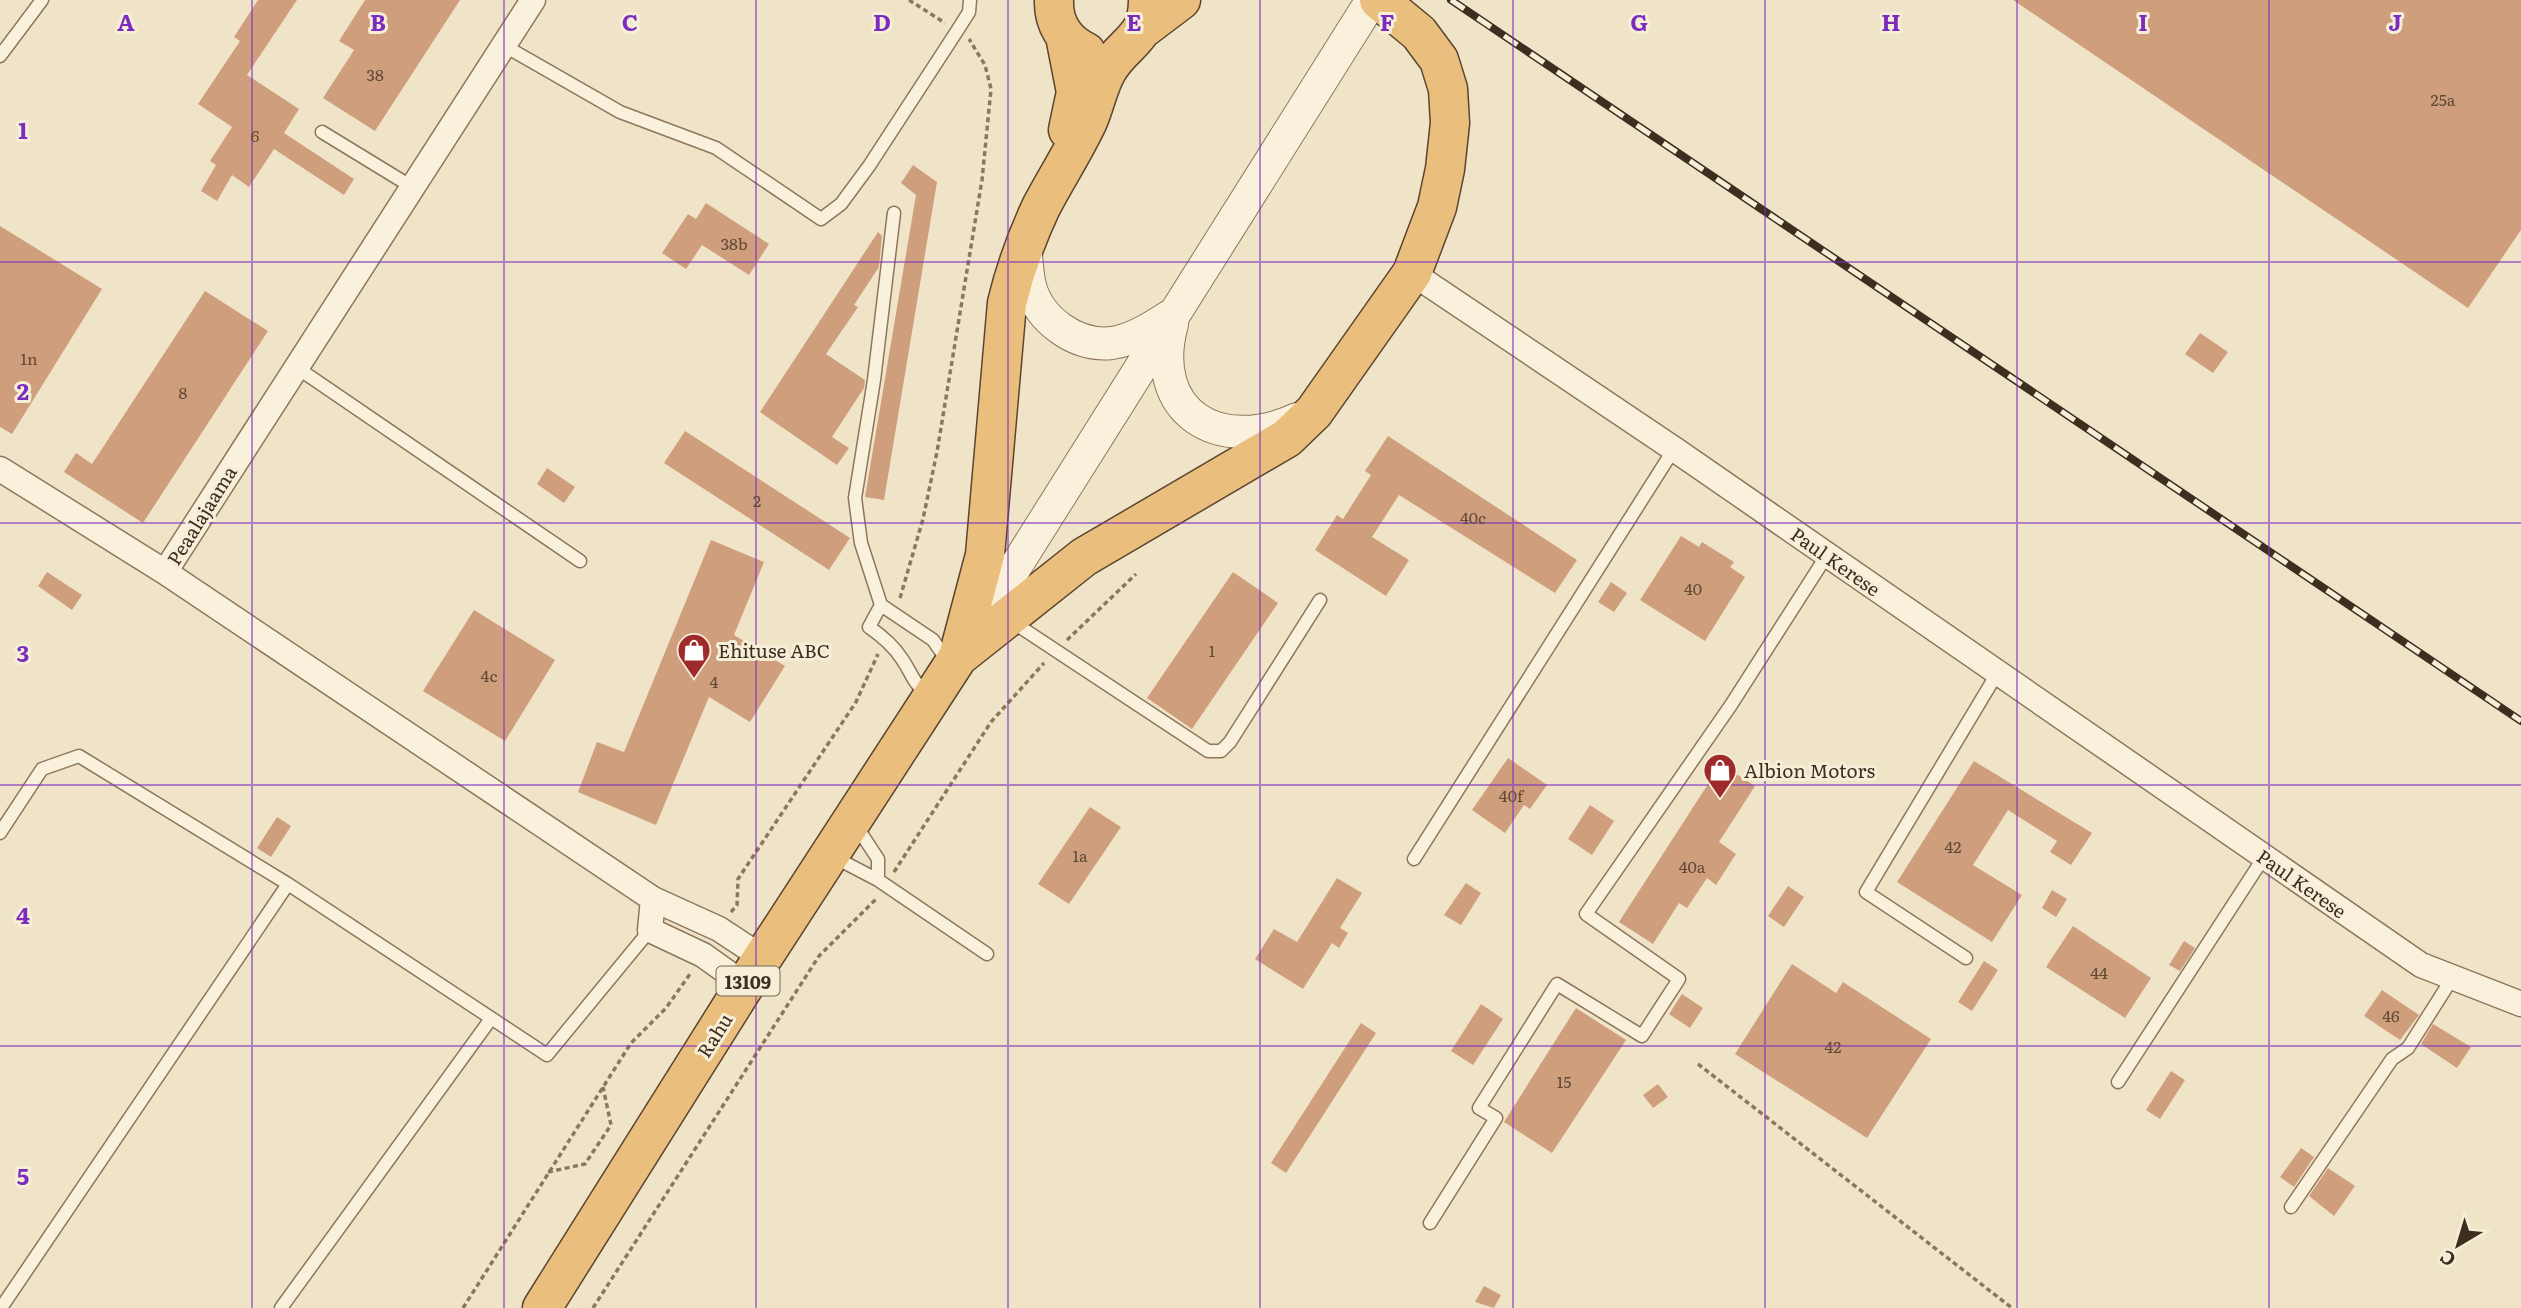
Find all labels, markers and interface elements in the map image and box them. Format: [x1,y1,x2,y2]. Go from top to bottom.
text: A [117,4,135,38]
text: B [370,4,386,38]
text: C [622,4,638,38]
text: D [873,4,891,38]
text: E [1126,4,1142,38]
text: F [1380,4,1395,38]
text: G [1630,4,1648,38]
text: H [1881,4,1901,38]
text: I [2138,4,2148,38]
text: J [2388,4,2402,38]
house number: 38 [366,62,384,86]
house number: 25a [2431,87,2456,111]
text: 1 [18,112,28,146]
house number: 6 [251,123,260,147]
house number: 38b [720,231,748,255]
house number: 1n [20,346,38,370]
text: 2 [17,373,29,407]
house number: 8 [179,380,188,404]
street label: Peaalajaama [159,459,243,570]
house number: 2 [753,488,761,512]
house number: 40c [1460,505,1486,529]
street label: Paul Kerese [1785,520,1887,602]
house number: 40 [1684,576,1702,600]
shop icon: Ehituse ABC [675,631,713,680]
text: 3 [17,635,29,669]
place label: Ehituse ABC [718,636,830,664]
house number: 1 [1209,638,1216,662]
house number: 4c [481,663,497,687]
house number: 4 [710,669,719,693]
shop icon: Albion Motors [1701,751,1739,800]
place label: Albion Motors [1744,756,1876,784]
house number: 40f [1499,783,1525,807]
house number: 42 [1945,834,1961,858]
street label: Paul Kerese [2251,842,2353,924]
house number: 1a [1072,843,1088,867]
house number: 40a [1679,854,1706,878]
text: 4 [16,897,30,931]
house number: 44 [2090,960,2108,984]
road number: 13109 [716,966,780,996]
house number: 46 [2382,1003,2400,1027]
street label: Rahu [689,1007,739,1063]
house number: 42 [1825,1034,1841,1058]
house number: 15 [1557,1069,1571,1093]
text: 5 [17,1158,29,1192]
north arrow [2423,1210,2493,1280]
text: С [2433,1244,2461,1274]

